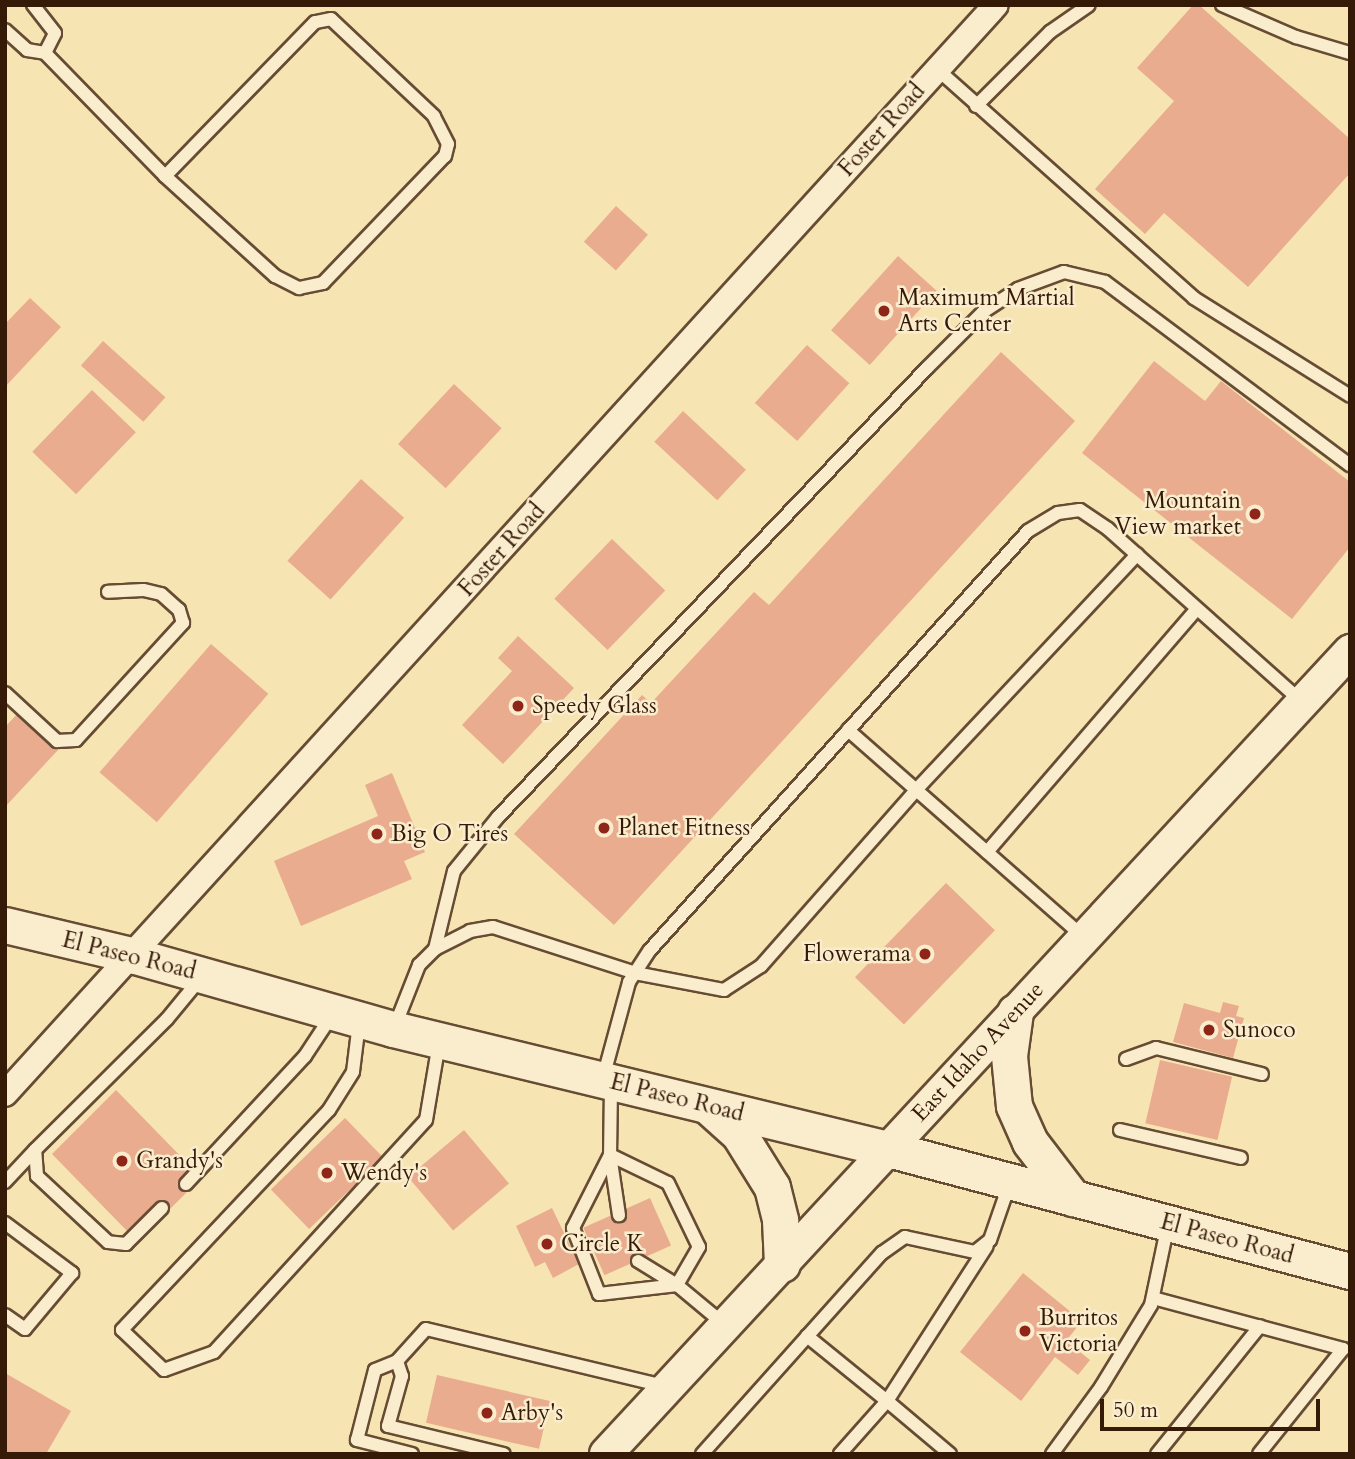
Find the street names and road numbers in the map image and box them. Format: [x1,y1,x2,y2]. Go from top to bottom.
street label: Foster Road [833,78,931,182]
street label: Foster Road [453,498,551,602]
street label: El Paseo Road [59,926,199,986]
street label: East Idaho Avenue [906,976,1050,1128]
street label: El Paseo Road [607,1068,747,1128]
street label: El Paseo Road [1157,1208,1297,1270]

